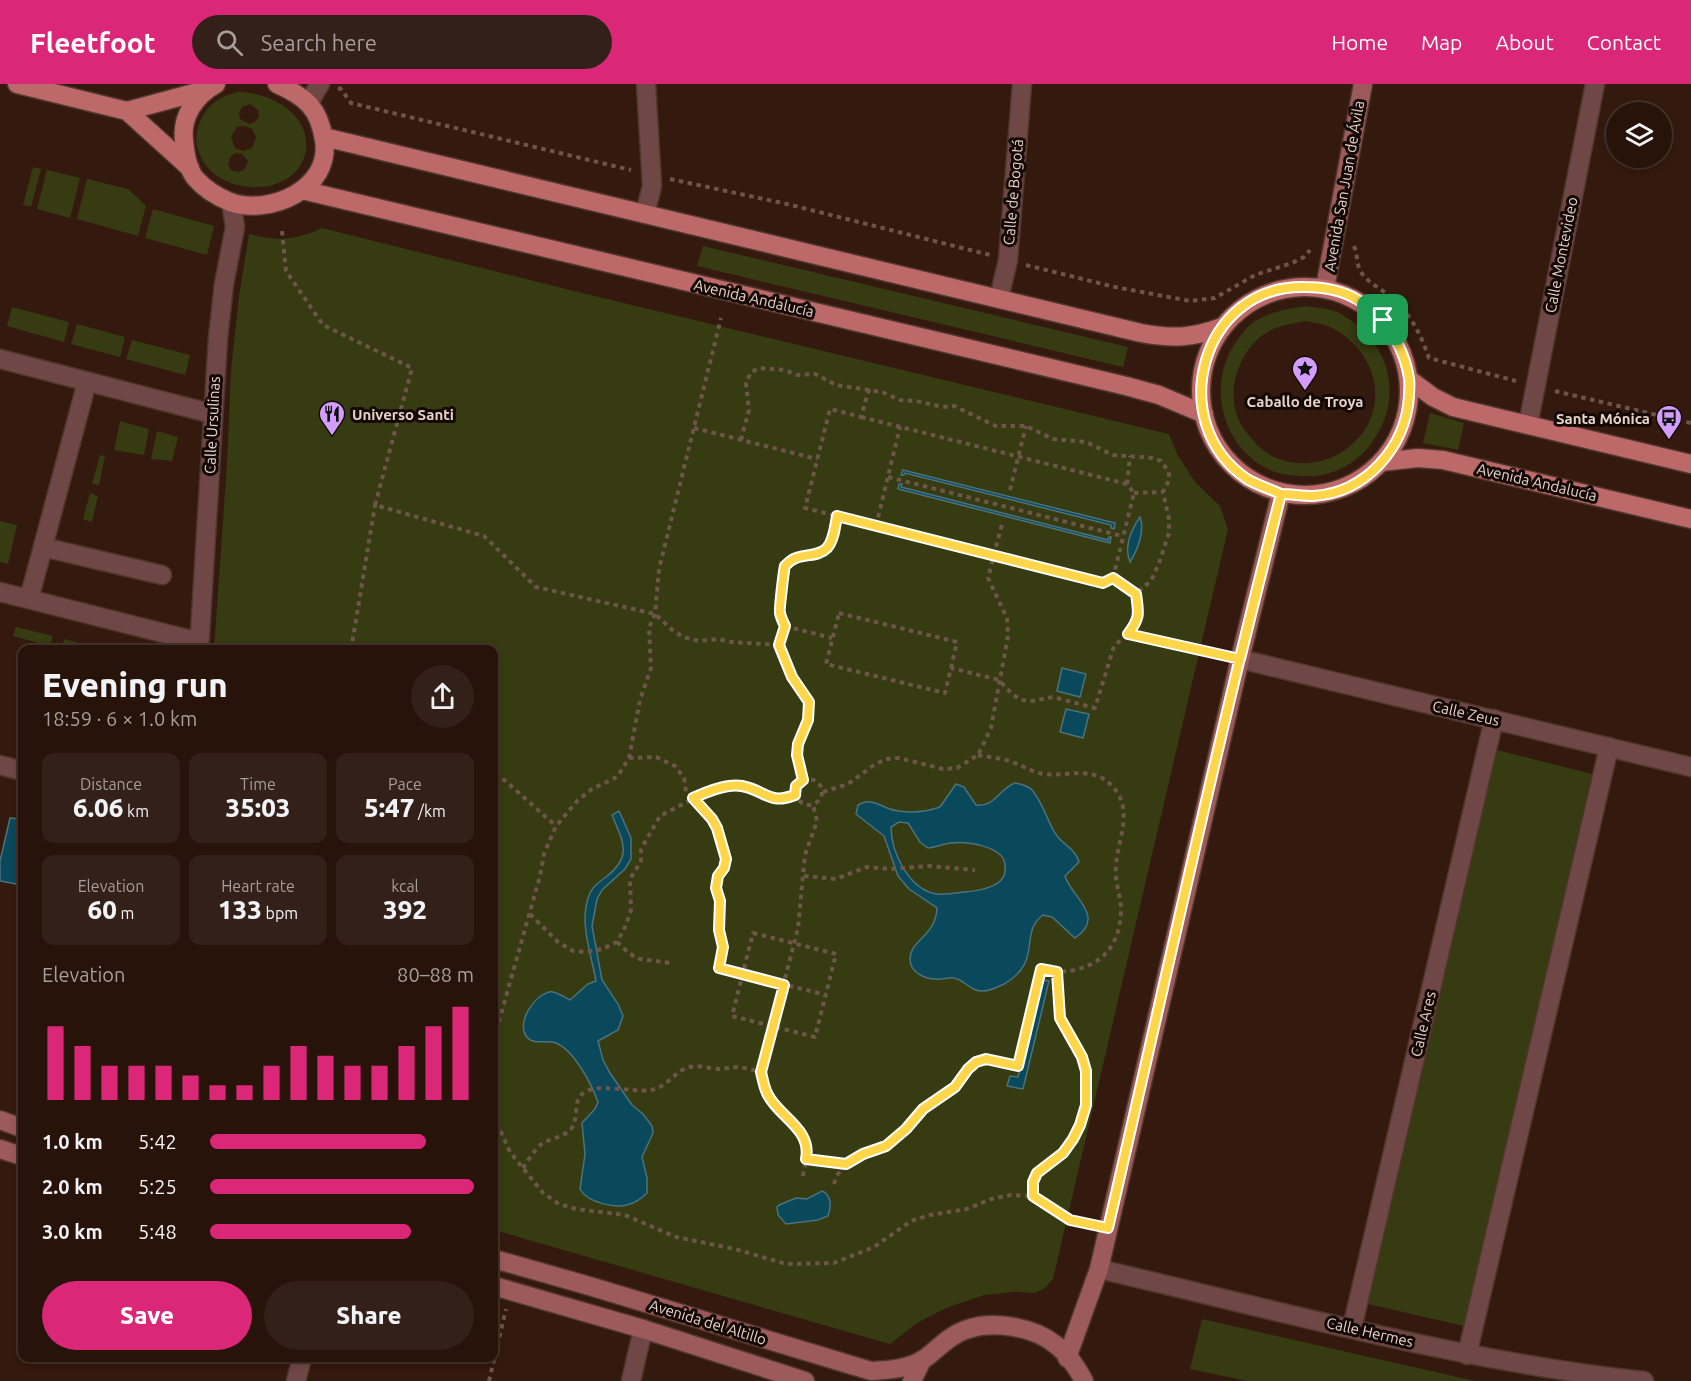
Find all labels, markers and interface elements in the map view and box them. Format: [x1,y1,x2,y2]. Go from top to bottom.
search box [192,15,612,69]
icon: search [213,26,246,59]
text: Fleetfoot [30,27,156,58]
text: Search here [261,30,377,55]
text: Home [1331,30,1388,54]
text: Map [1421,30,1462,54]
text: About [1495,30,1554,54]
text: Contact [1587,30,1661,54]
street label: Avenida San Juan de Ávila [1321,99,1367,273]
map controls [1606,102,1672,168]
button: layers [1606,102,1672,168]
street label: Calle de Bogotá [1000,138,1026,246]
street label: Calle Montevideo [1541,196,1581,314]
street label: Avenida Andalucía [692,276,816,320]
pin [1357,294,1408,345]
icon: arrive [1366,303,1399,336]
place icon: Caballo de Troya [1290,354,1320,392]
street label: Calle Ursulinas [201,376,223,474]
place label: Caballo de Troya [1247,393,1363,410]
restaurant icon: Universo Santi [317,399,347,437]
bus stop icon: Santa Mónica [1654,403,1684,441]
place label: Universo Santi [352,406,454,423]
place label: Santa Mónica [1556,410,1650,427]
street label: Avenida Andalucía [1475,460,1599,504]
button: share [411,665,474,728]
text: Evening run [42,666,228,703]
street label: Calle Zeus [1431,697,1501,729]
text: 18:59 · 6 × 1.0 km [42,707,197,730]
text: Distance [80,775,142,793]
text: Time [240,775,276,793]
text: Pace [388,775,422,793]
text: 6.06 [73,793,123,822]
text: 35:03 [225,793,291,822]
text: 5:47 [364,793,414,822]
text: km [123,802,149,820]
text: /km [414,802,446,820]
text: Elevation [78,877,144,895]
text: Heart rate [221,877,295,895]
text: kcal [391,877,419,895]
text: 60 [88,895,117,924]
text: 133 [218,895,262,924]
text: 392 [383,895,427,924]
text: m [117,904,134,922]
text: bpm [262,904,298,922]
text: Elevation [42,963,125,986]
text: 80–88 m [397,963,474,986]
street label: Calle Ares [1407,990,1439,1058]
text: 1.0 km [42,1130,103,1153]
text: 5:42 [138,1130,177,1153]
text: 2.0 km [42,1175,103,1198]
text: 5:25 [138,1175,177,1198]
text: 3.0 km [42,1220,103,1243]
text: 5:48 [138,1220,177,1243]
button: Save [42,1281,252,1350]
button: Share [264,1281,474,1350]
street label: Avenida del Altillo [647,1296,769,1348]
street label: Calle Hermes [1325,1314,1415,1350]

